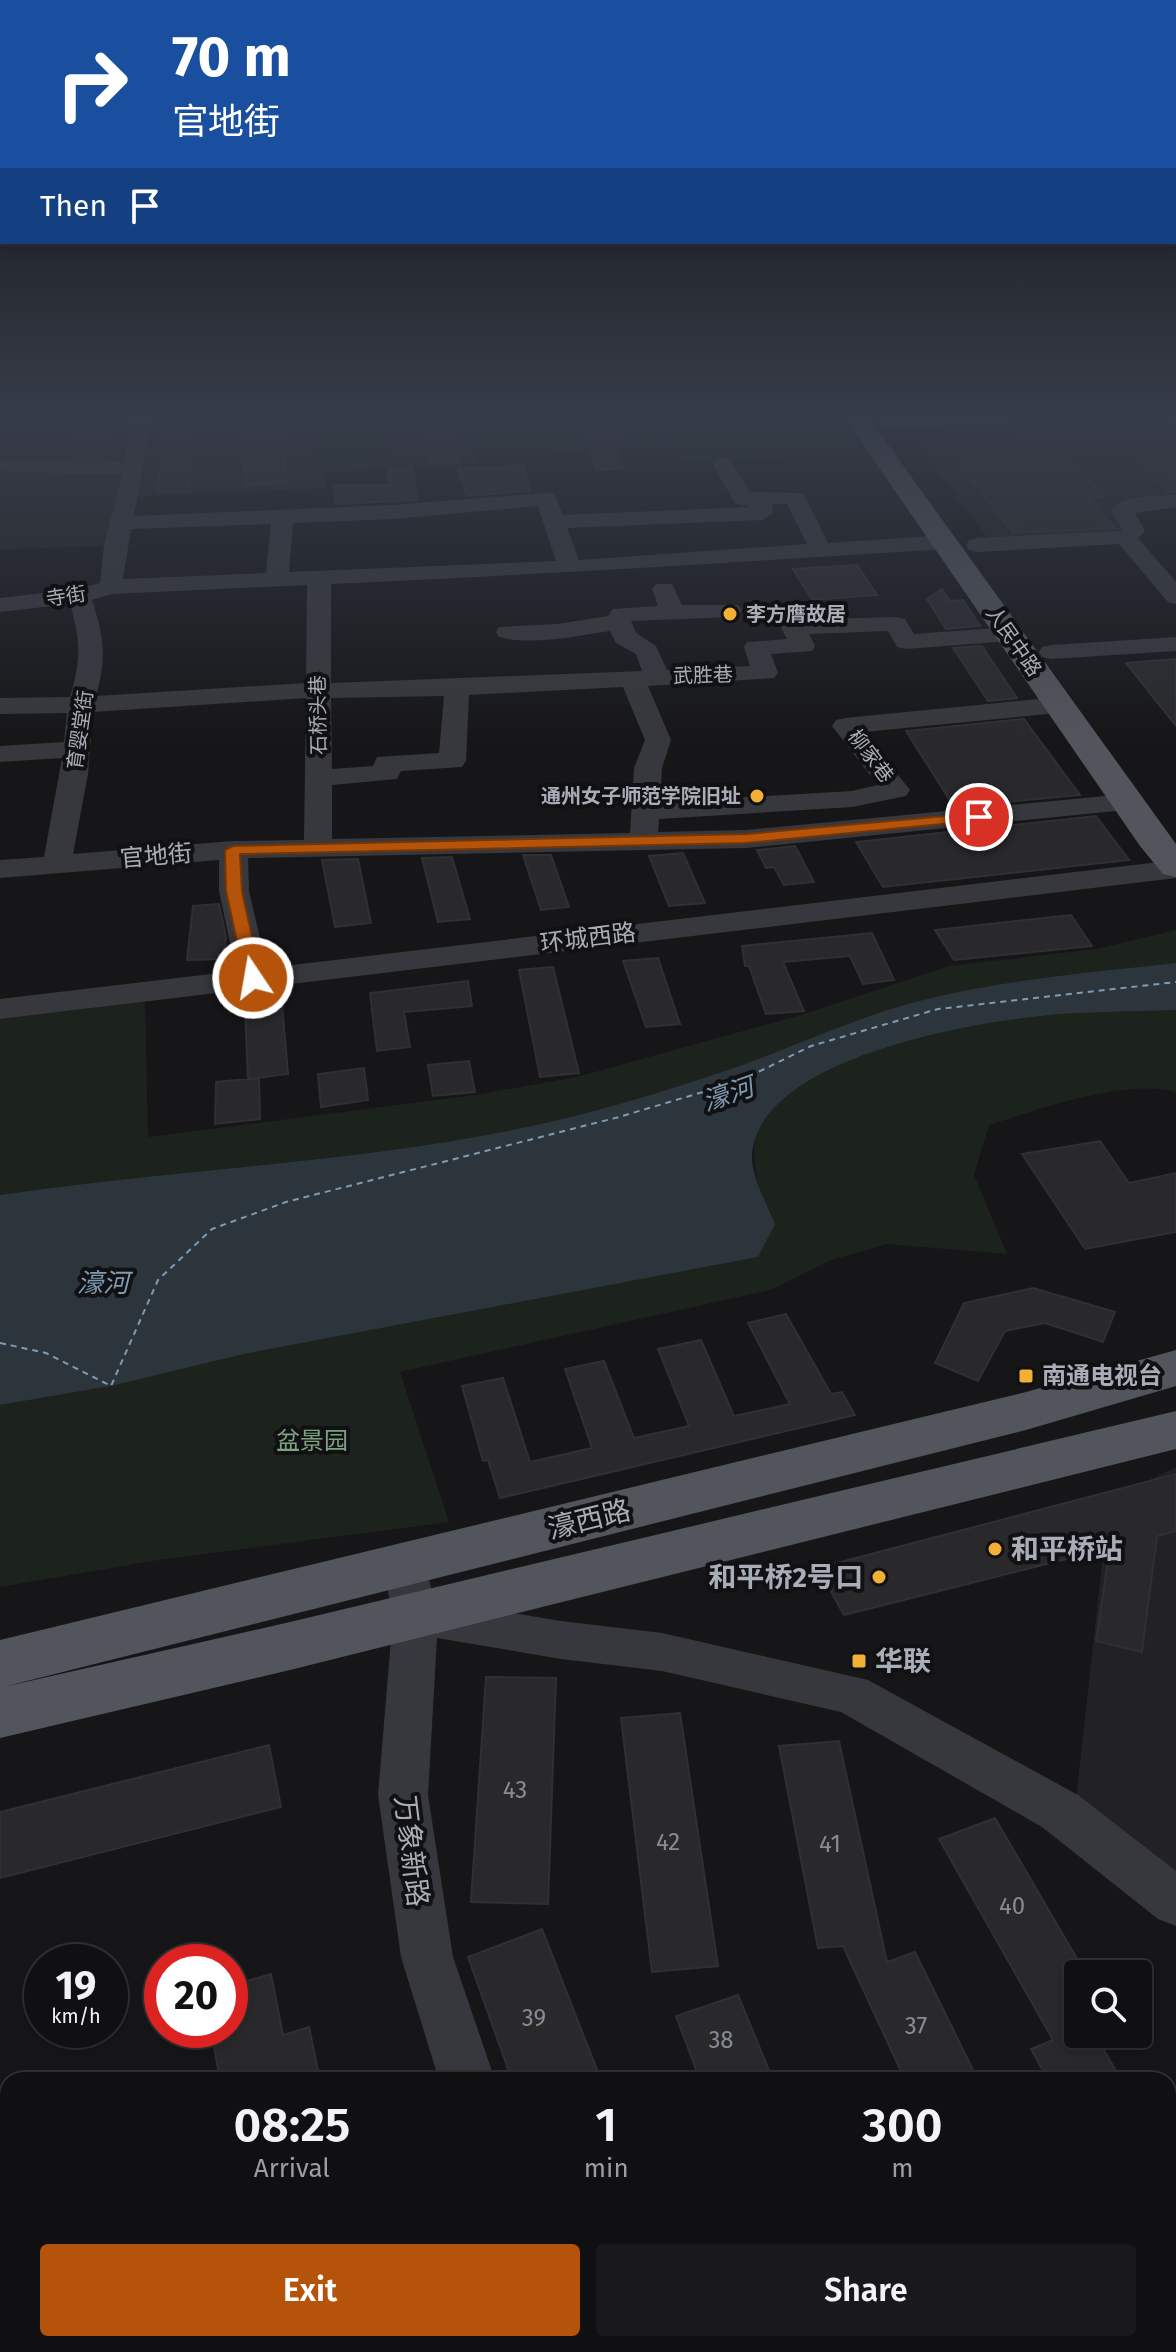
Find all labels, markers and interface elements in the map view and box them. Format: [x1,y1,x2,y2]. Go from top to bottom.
text: 70 m [172,24,291,91]
icon: right [40,32,144,136]
text: 官地街 [172,100,280,144]
icon: arrive [123,184,167,228]
text: Then [40,188,107,224]
street label: 寺街 [44,581,88,611]
street label: 人民中路 [981,601,1047,681]
place label: 李方膺故居 [746,602,846,626]
marker: 李方膺故居 [721,605,739,623]
street label: 武胜巷 [673,662,733,688]
street label: 石桥头巷 [305,675,331,755]
street label: 育婴堂街 [63,689,97,771]
street label: 柳家巷 [843,725,899,787]
pin [945,783,1013,851]
place label: 通州女子师范学院旧址 [541,784,741,808]
marker: 通州女子师范学院旧址 [748,787,766,805]
icon: arrive [957,795,1001,839]
street label: 官地街 [119,839,193,873]
street label: 环城西路 [539,918,637,958]
position arrow [211,936,295,1020]
water label: 濠河 [699,1070,763,1118]
water label: 濠河 [77,1268,134,1299]
place label: 南通电视台 [1042,1362,1162,1390]
marker: 南通电视台 [1017,1367,1035,1385]
park label: 盆景园 [276,1427,348,1455]
street label: 濠西路 [544,1493,634,1546]
place label: 和平桥站 [1011,1533,1123,1566]
marker: 和平桥站 [986,1540,1004,1558]
place label: 和平桥2号口 [709,1561,863,1594]
marker: 和平桥2号口 [870,1568,888,1586]
place label: 华联 [875,1645,931,1678]
marker: 华联 [850,1652,868,1670]
house number: 43 [503,1776,527,1804]
street label: 万象新路 [388,1793,435,1909]
house number: 42 [656,1828,680,1856]
house number: 41 [819,1830,841,1858]
house number: 40 [999,1892,1025,1920]
speed limit sign: 20 [144,1944,248,2048]
map controls [1064,1960,1152,2048]
button: search [1064,1960,1152,2048]
text: 19 [56,1962,96,2010]
text: km/h [51,2004,101,2028]
house number: 39 [522,2004,546,2032]
house number: 37 [905,2012,927,2040]
house number: 38 [708,2026,734,2054]
text: 08:25 [234,2096,350,2154]
text: 1 [595,2096,617,2154]
text: 300 [862,2096,942,2154]
text: Arrival [254,2153,330,2184]
text: min [584,2153,629,2184]
text: m [891,2153,913,2184]
button: Exit [40,2244,580,2336]
button: Share [596,2244,1136,2336]

